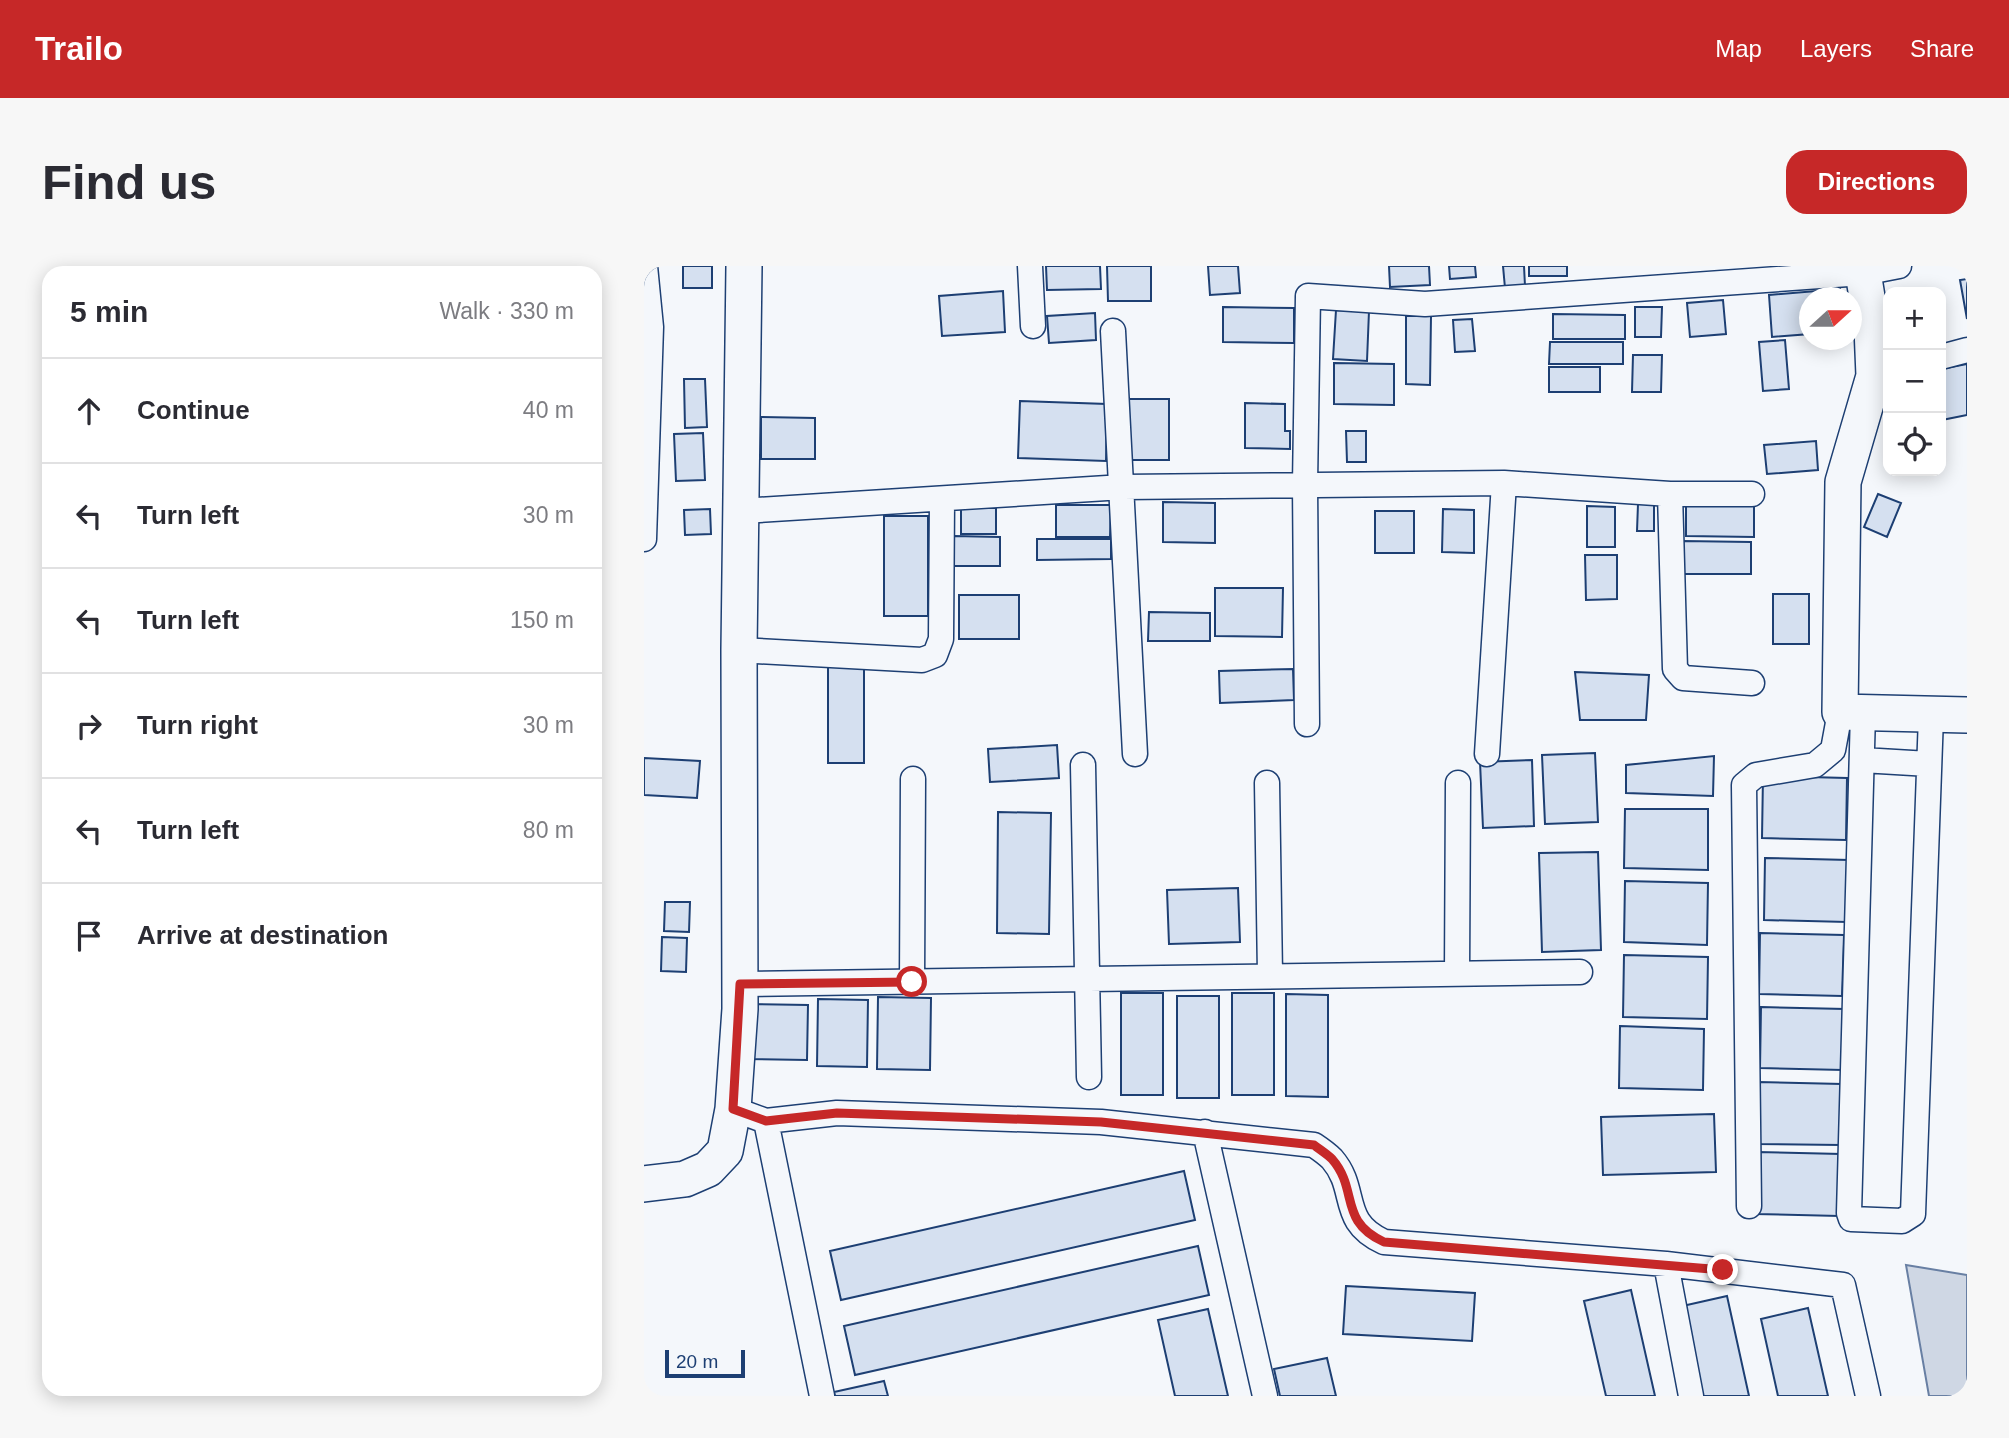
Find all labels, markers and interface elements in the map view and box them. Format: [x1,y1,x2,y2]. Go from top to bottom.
text: Trailo [35,30,123,67]
text: Map [1715,35,1762,62]
text: Layers [1800,35,1872,62]
text: Share [1910,35,1974,62]
button: Directions [1786,150,1967,214]
text: Find us [42,155,216,209]
north arrow [1799,287,1862,350]
map controls [1883,287,1946,476]
button: + [1883,287,1946,350]
text: 5 min [70,295,148,328]
text: Walk · 330 m [439,298,574,324]
button: − [1883,350,1946,413]
icon: ahead [70,392,108,430]
text: Continue [137,395,250,425]
text: 40 m [523,397,574,423]
button: locate [1883,413,1946,476]
icon: left [70,497,108,535]
text: Turn left [137,500,239,530]
text: 30 m [523,502,574,528]
icon: left [70,602,108,640]
text: Turn left [137,605,239,635]
text: 150 m [510,607,574,633]
icon: right [70,707,108,745]
text: Turn right [137,710,258,740]
text: 30 m [523,712,574,738]
icon: left [70,812,108,850]
text: Turn left [137,815,239,845]
text: 80 m [523,817,574,843]
icon: arrive [70,917,108,955]
text: Arrive at destination [137,920,388,950]
route start [896,966,927,997]
route end [1707,1254,1738,1285]
scale bar [665,1347,746,1379]
text: 20 m [676,1351,718,1372]

